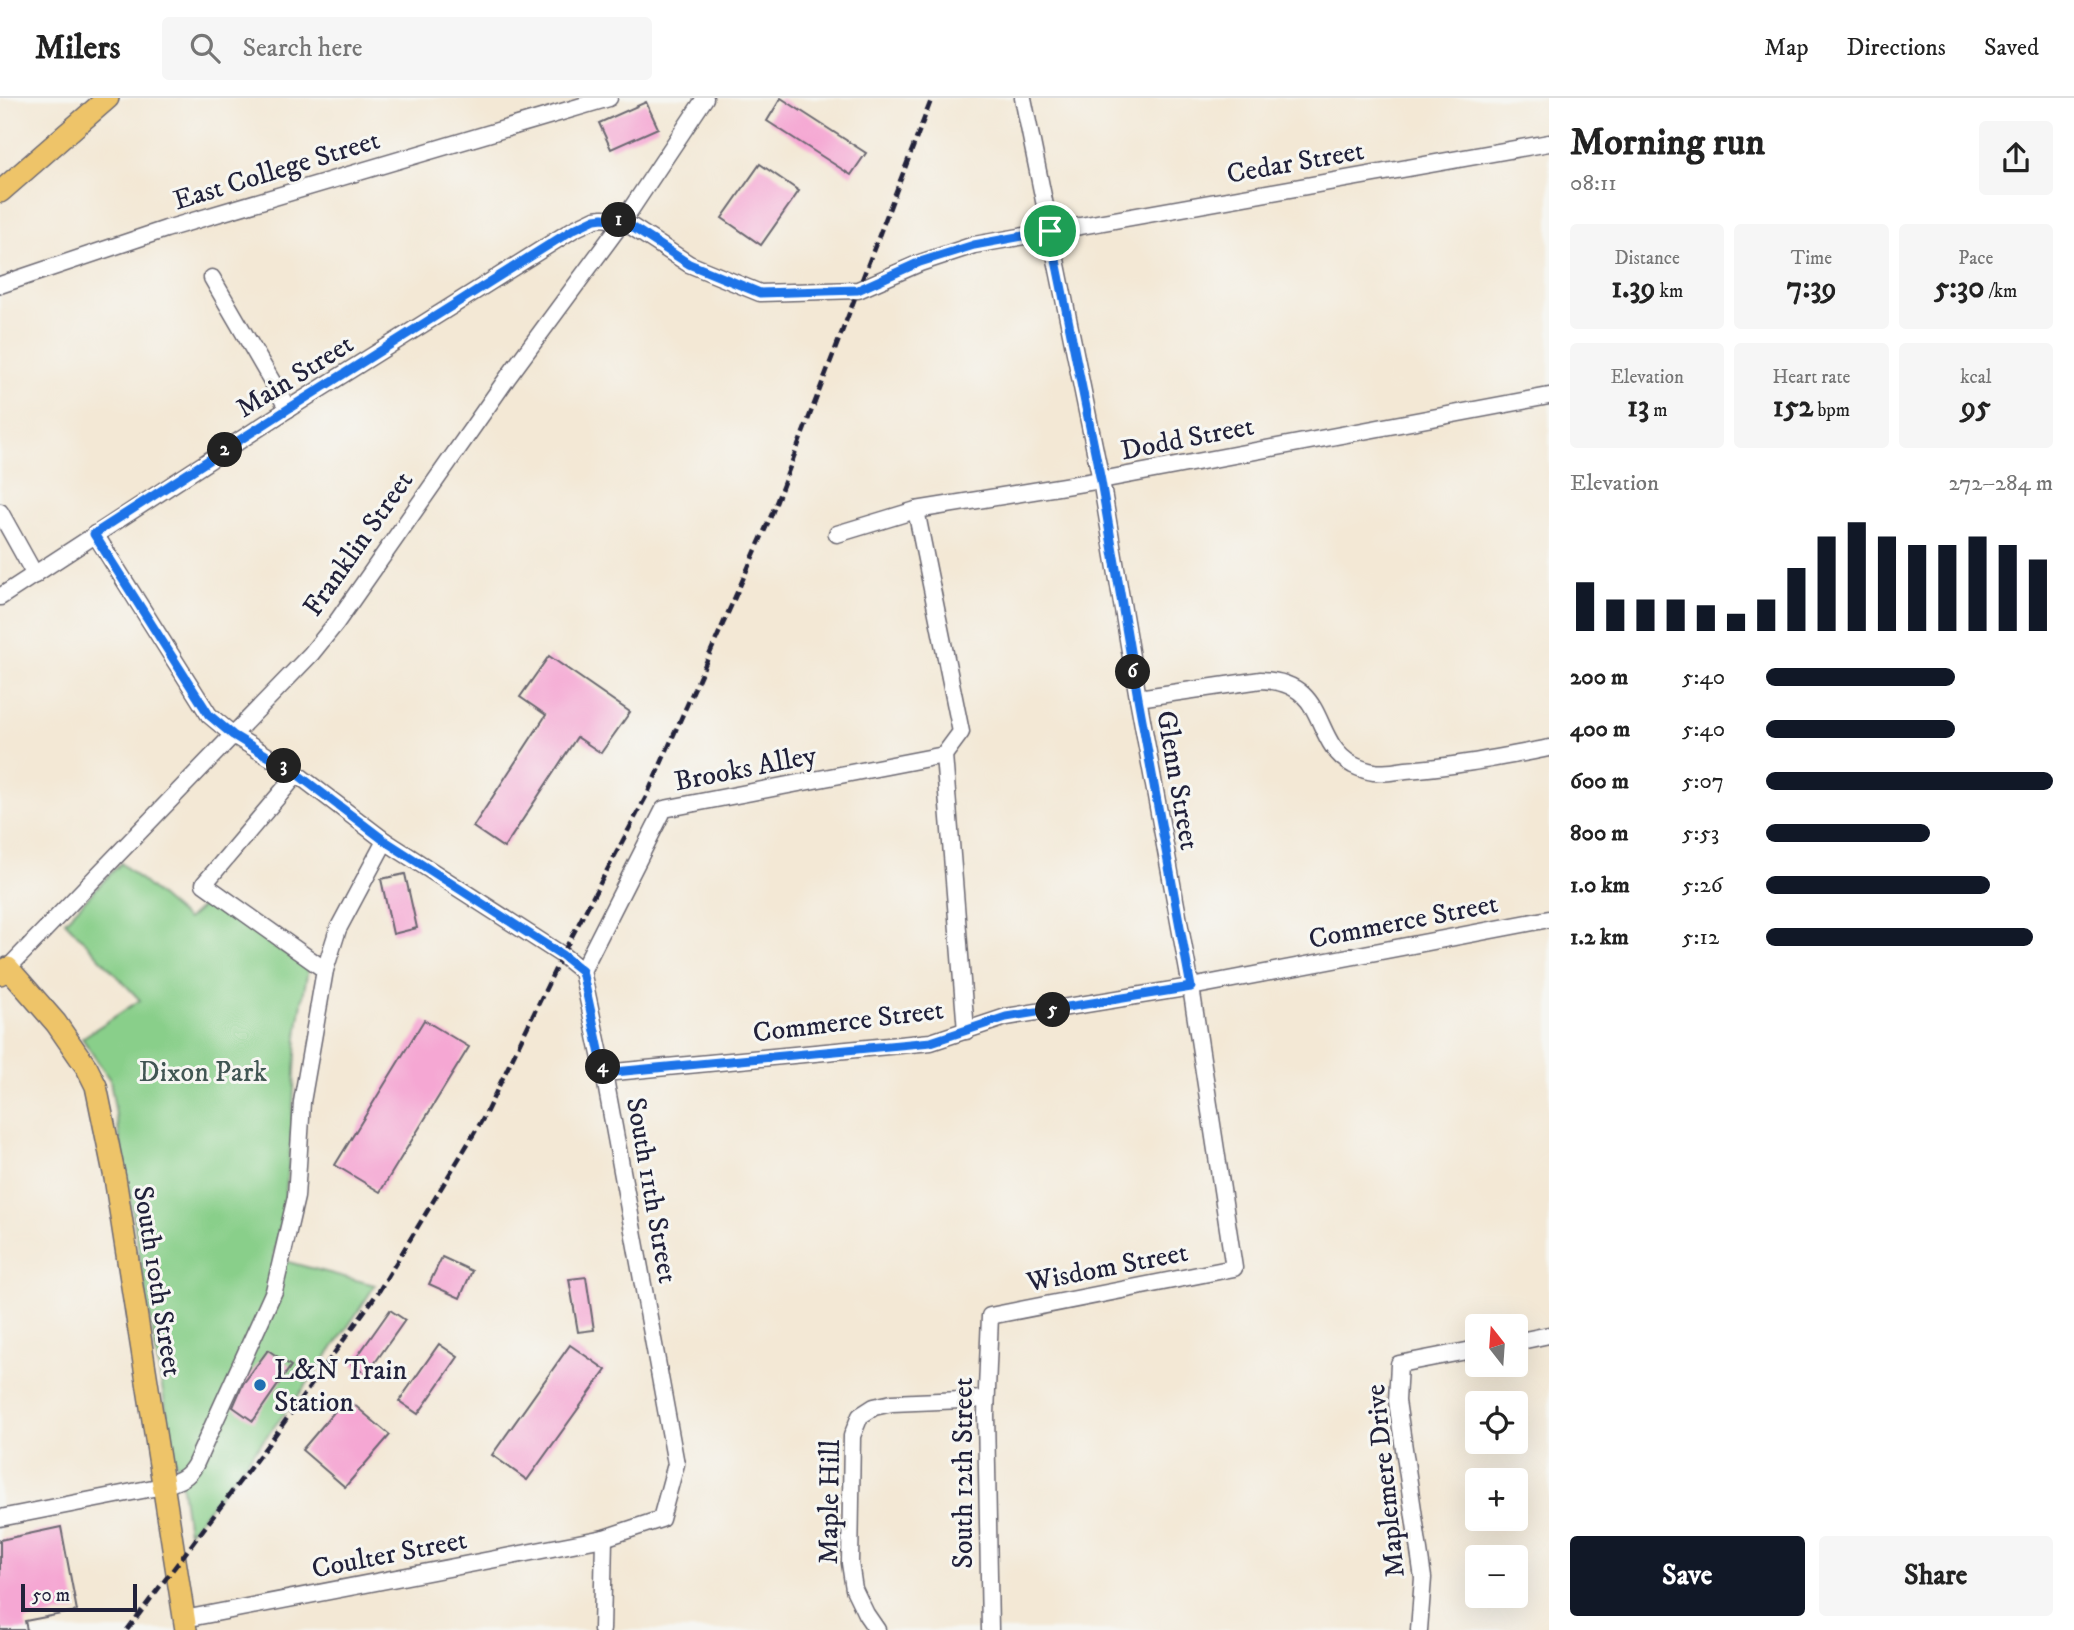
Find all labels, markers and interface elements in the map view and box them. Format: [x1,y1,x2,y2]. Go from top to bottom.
search box [162,17,652,80]
text: Milers [35,28,120,69]
icon: search [186,29,224,67]
text: Search here [242,32,363,65]
text: Map [1764,33,1809,63]
text: Directions [1847,33,1946,63]
text: Saved [1984,33,2039,63]
text: Morning run [1570,119,1765,167]
button: share [1979,121,2053,195]
street label: East College Street [169,122,384,218]
street label: Cedar Street [1224,133,1367,192]
text: 08:11 [1570,169,1617,198]
pin [1020,201,1080,261]
pin: 1 [602,202,636,238]
text: 1 [615,208,622,231]
icon: arrive [1031,212,1069,250]
text: Distance [1614,247,1680,270]
text: Time [1791,247,1832,270]
text: Pace [1958,247,1993,270]
text: 1.39 [1611,270,1655,307]
text: 7:39 [1787,270,1836,307]
text: 5:30 [1934,270,1984,307]
text: km [1655,280,1683,303]
text: /km [1984,280,2017,303]
street label: Main Street [230,327,360,426]
text: Elevation [1610,366,1684,389]
text: Heart rate [1773,366,1850,389]
text: kcal [1960,366,1991,389]
text: 13 [1627,389,1649,426]
text: 152 [1773,389,1813,426]
text: 95 [1961,389,1991,426]
text: m [1649,399,1667,422]
text: bpm [1813,399,1850,422]
street label: Dodd Street [1118,408,1257,468]
pin: 2 [208,432,243,468]
text: 2 [220,438,229,461]
street label: Franklin Street [295,465,421,623]
text: Elevation [1570,469,1659,498]
text: 272–284 m [1948,469,2053,498]
pin: 6 [1116,654,1150,690]
text: 6 [1128,660,1137,683]
text: 200 m [1570,663,1628,692]
text: 5:40 [1682,663,1725,692]
street label: Glenn Street [1148,708,1207,853]
text: 400 m [1570,715,1630,744]
text: 5:40 [1682,715,1725,744]
street label: Brooks Alley [671,737,820,799]
pin: 3 [266,748,302,784]
text: 3 [280,754,287,777]
text: 600 m [1570,767,1629,796]
text: 5:07 [1682,767,1724,796]
text: 800 m [1570,819,1628,848]
text: 5:53 [1682,819,1719,848]
text: 1.0 km [1570,871,1630,900]
text: 5:26 [1682,871,1723,900]
street label: Commerce Street [1306,886,1501,957]
text: 1.2 km [1570,923,1629,952]
text: 5:12 [1682,923,1719,952]
street label: Commerce Street [751,992,946,1051]
pin: 5 [1036,992,1070,1028]
text: 5 [1048,998,1057,1021]
pin: 4 [586,1049,620,1084]
park label: Dixon Park [139,1055,267,1090]
text: 4 [597,1055,608,1078]
street label: South 11th Street [618,1095,685,1286]
street label: South 10th Street [125,1183,190,1379]
street label: Wisdom Street [1023,1235,1191,1300]
north arrow [1465,1314,1528,1377]
map controls [1465,1314,1528,1608]
place label: L&N Train Station [274,1353,408,1420]
marker: L&N Train Station [252,1377,268,1393]
street label: South 12th Street [946,1377,981,1569]
street label: Maplemere Drive [1358,1382,1413,1579]
button: locate [1465,1391,1528,1454]
street label: Maple Hill [811,1439,848,1565]
button: + [1465,1468,1528,1531]
street label: Coulter Street [309,1522,470,1587]
button: Save [1570,1536,1805,1616]
button: Share [1819,1536,2053,1616]
button: − [1465,1545,1528,1608]
scale bar [21,1581,136,1613]
text: 50 m [32,1584,70,1607]

